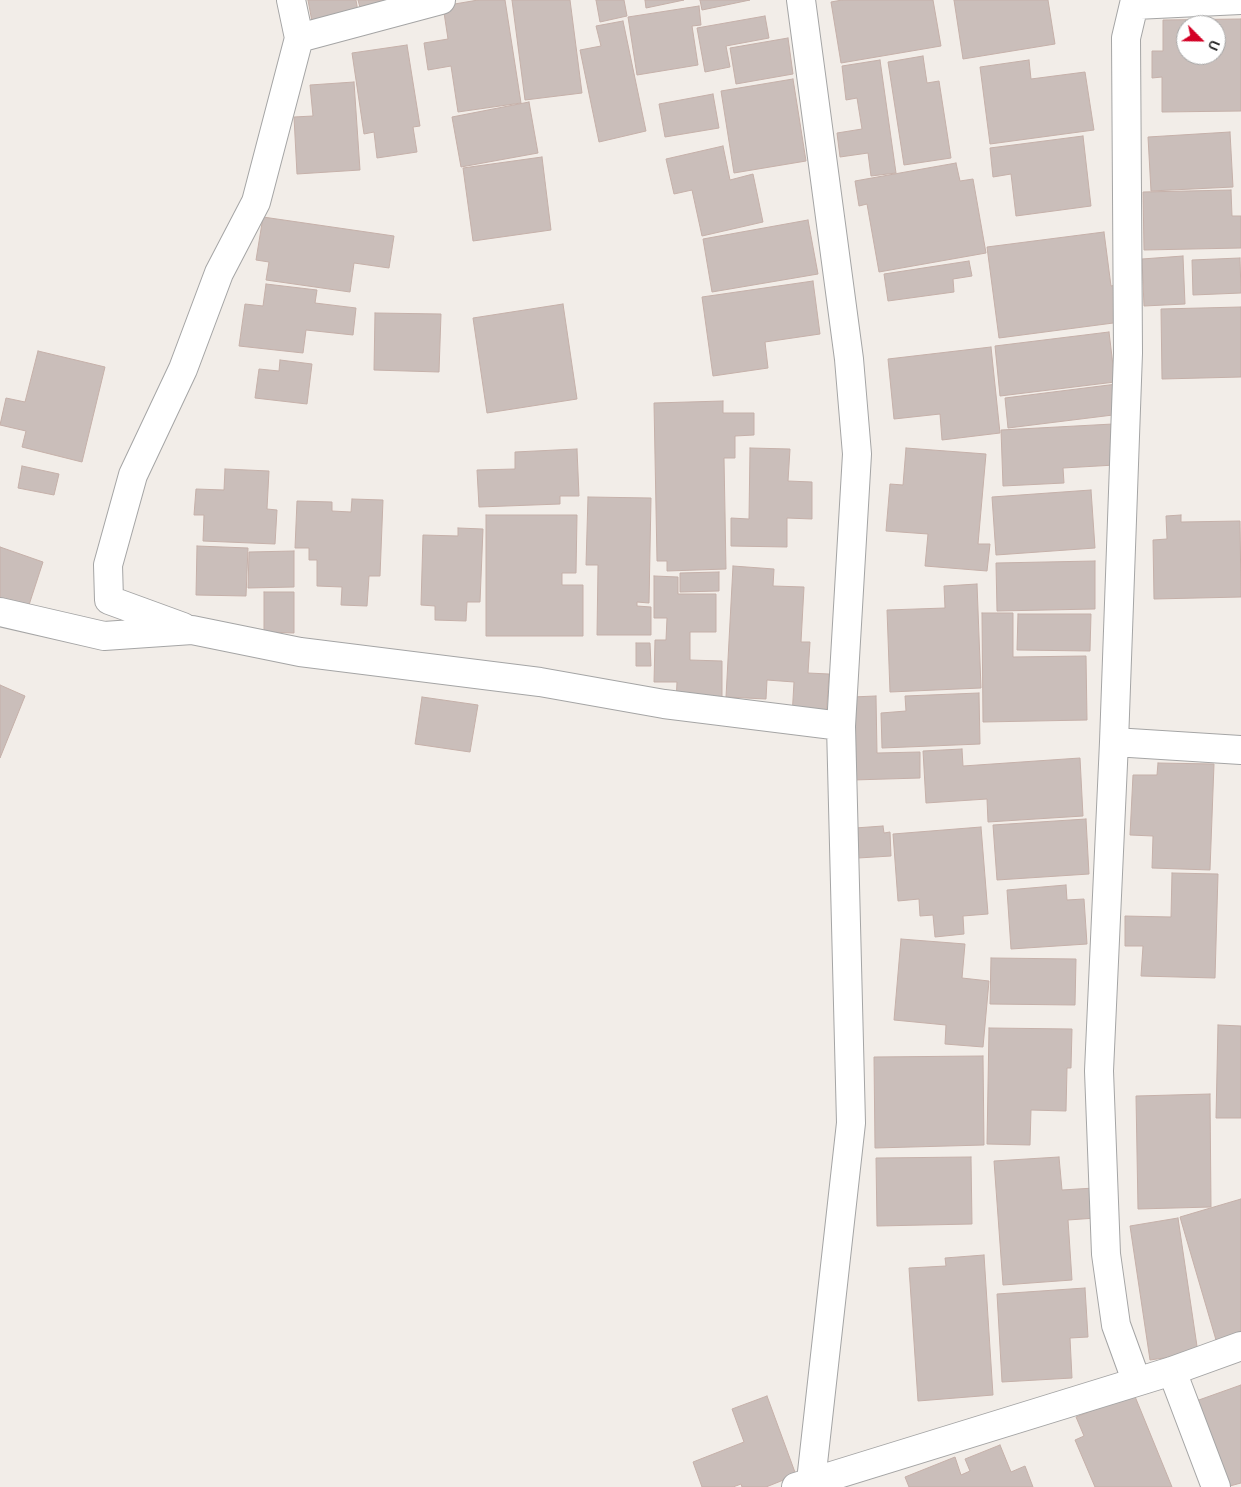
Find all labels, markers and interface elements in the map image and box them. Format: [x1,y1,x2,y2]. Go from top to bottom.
north arrow [1176,15,1226,65]
text: U [1204,38,1224,53]

